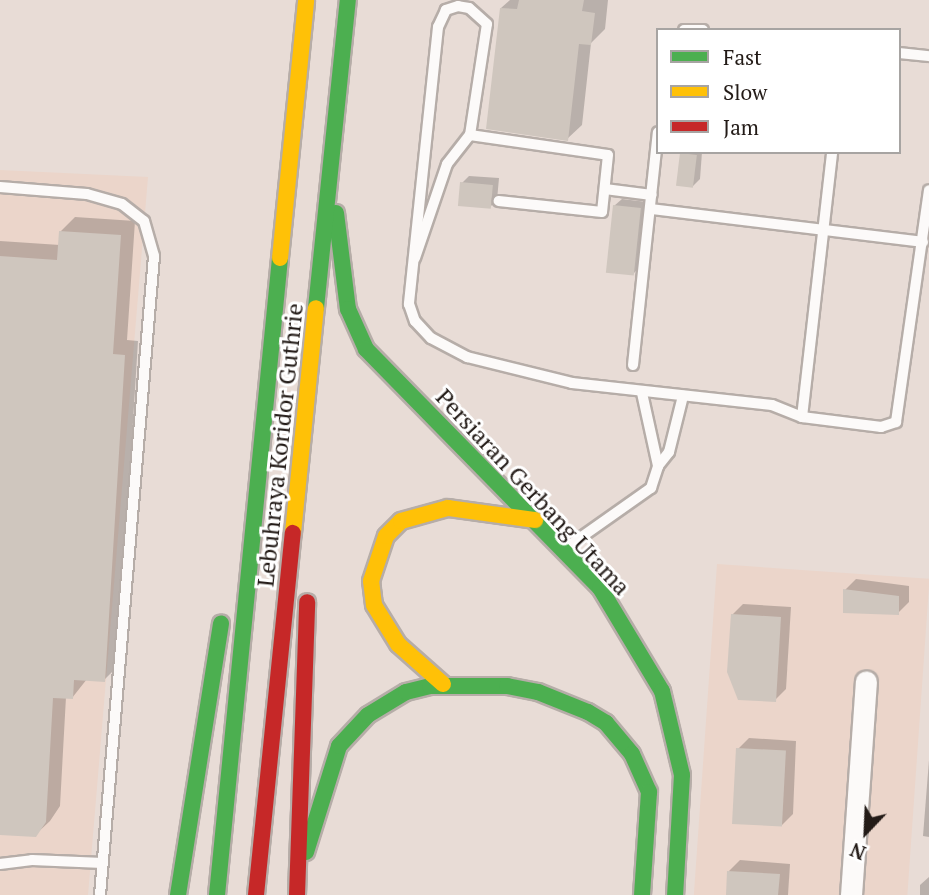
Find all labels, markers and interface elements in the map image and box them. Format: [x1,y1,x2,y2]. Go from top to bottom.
legend [656,28,901,154]
text: Fast [723,43,762,71]
text: Slow [723,78,767,106]
text: Jam [723,113,759,141]
street label: Lebuhraya Koridor Guthrie [251,302,309,588]
street label: Persiaran Gerbang Utama [430,383,636,601]
north arrow [831,797,901,867]
text: N [846,837,869,866]

